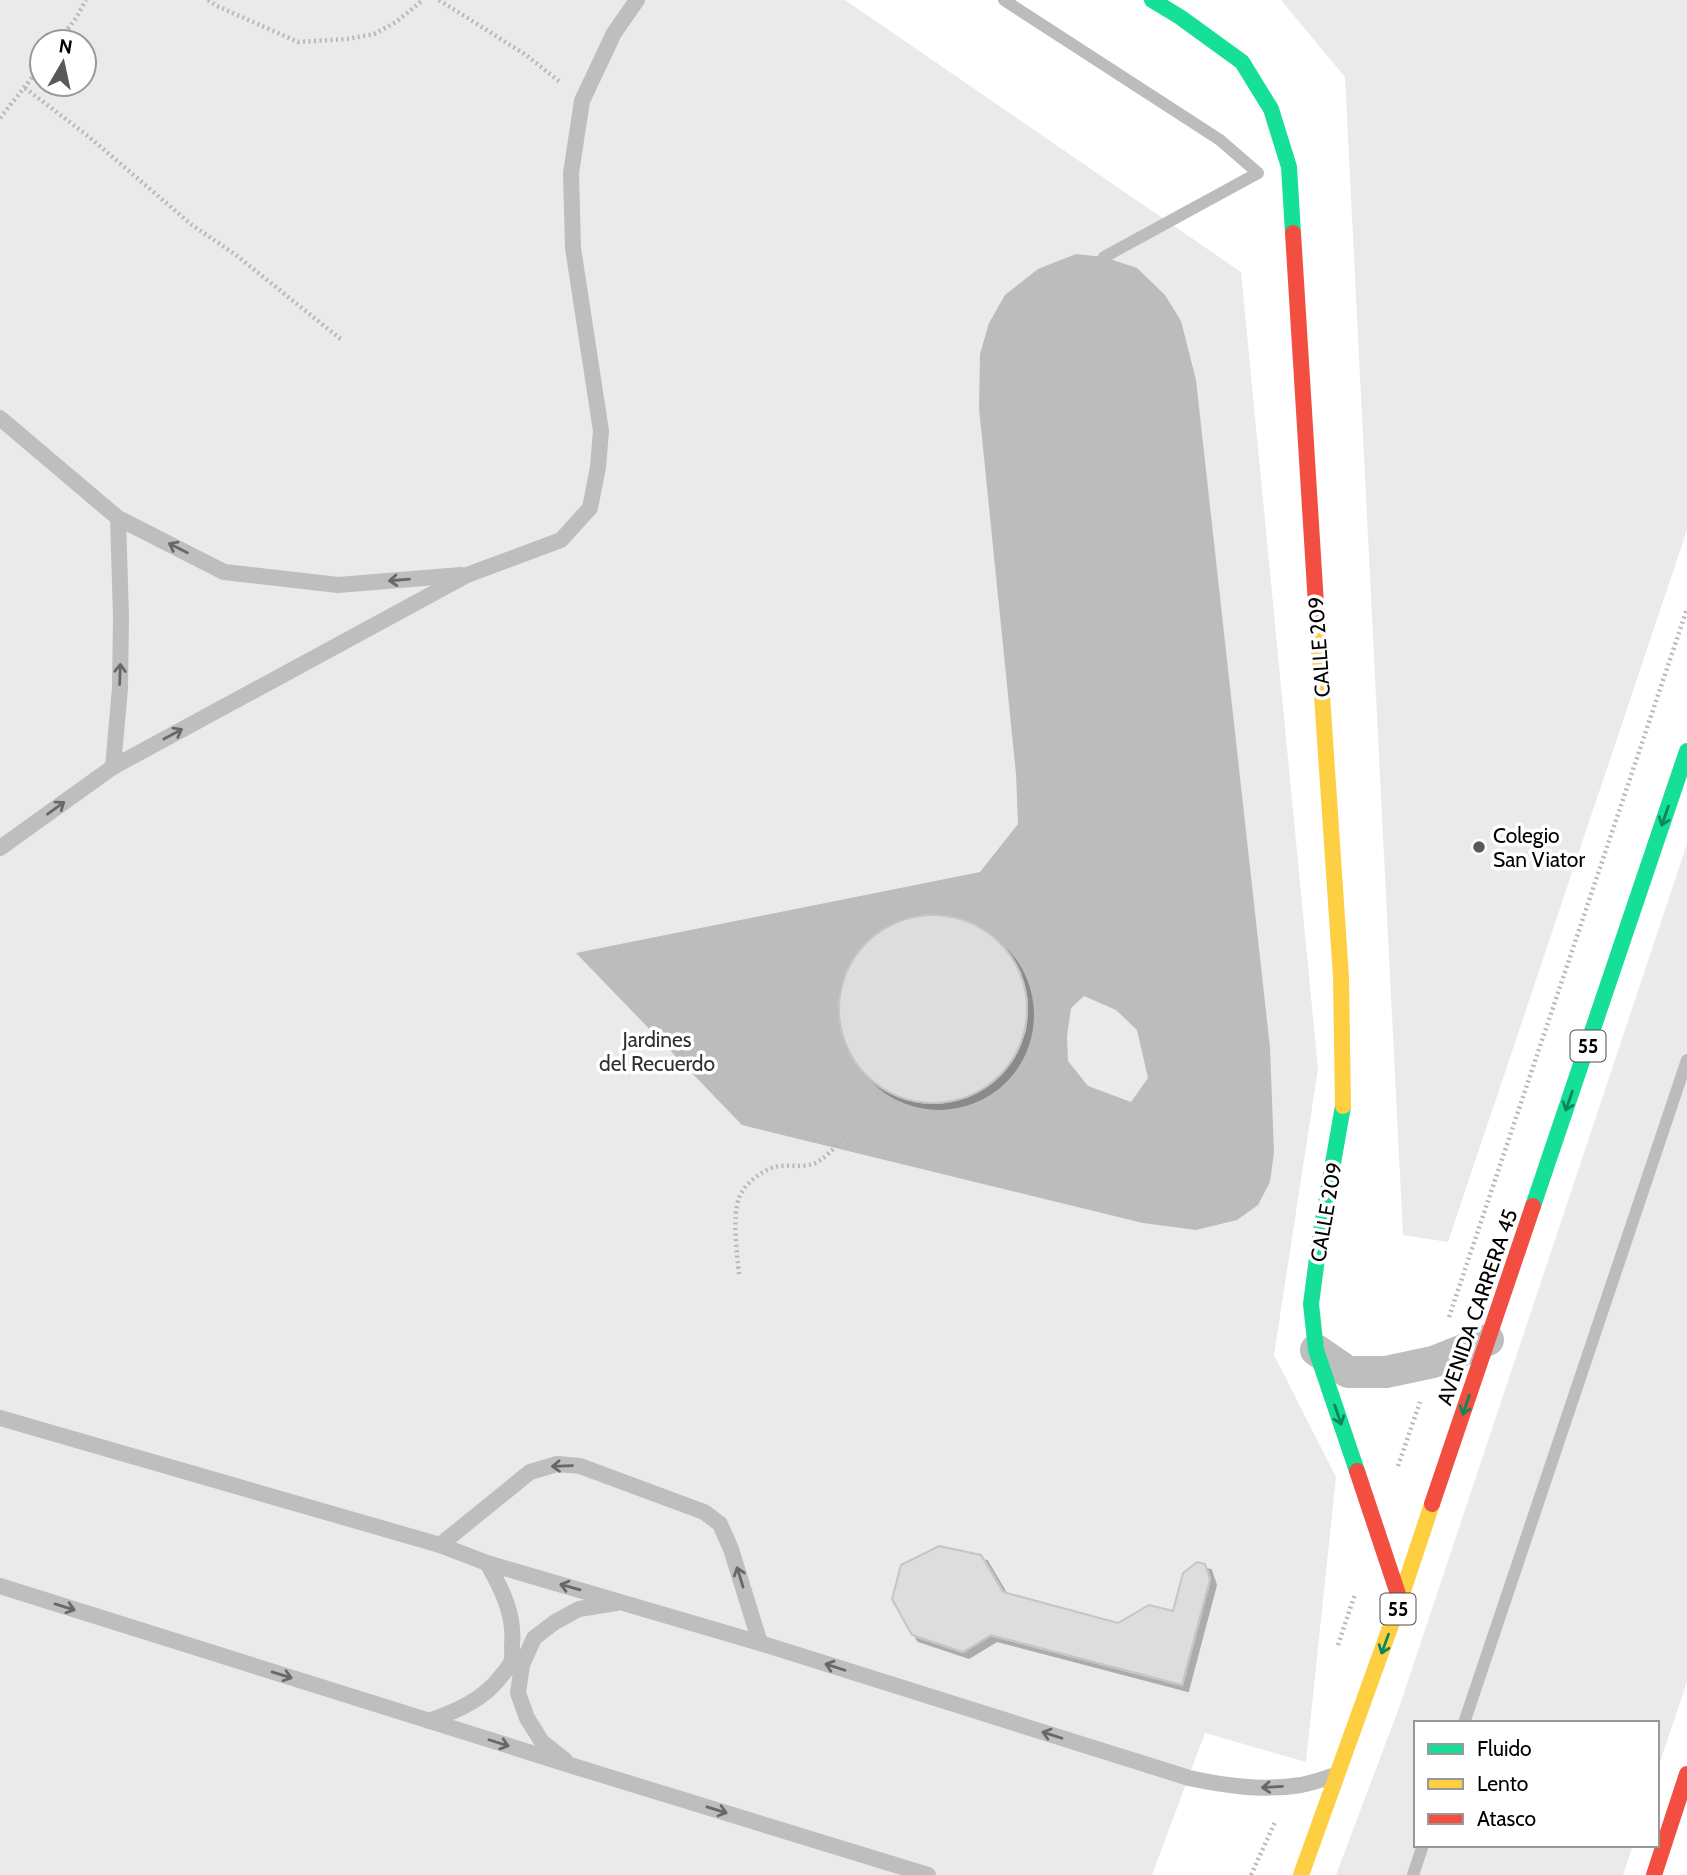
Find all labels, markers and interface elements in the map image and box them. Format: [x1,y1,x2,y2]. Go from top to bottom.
north arrow [28,28,98,98]
text: N [57,34,74,59]
one-way arrow [168,541,189,555]
one-way arrow [388,574,410,587]
street label: CALLE 209 [1303,596,1335,698]
one-way arrow [113,663,127,686]
one-way arrow [162,727,183,741]
one-way arrow [46,801,65,815]
one-way arrow [1658,804,1670,826]
place label: Colegio San Viator [1493,823,1585,872]
marker: Colegio San Viator [1471,839,1487,855]
park label: Jardines del Recuerdo [599,1027,715,1076]
road number: 55 [1570,1030,1606,1062]
one-way arrow [1562,1090,1575,1112]
street label: CALLE 209 [1305,1160,1347,1264]
street label: AVENIDA CARRERA 45 [1432,1206,1522,1408]
one-way arrow [1459,1394,1472,1416]
one-way arrow [1333,1403,1345,1425]
one-way arrow [551,1459,574,1472]
one-way arrow [732,1567,745,1589]
one-way arrow [560,1580,582,1593]
road number: 55 [1380,1594,1416,1624]
one-way arrow [54,1601,76,1614]
one-way arrow [1378,1632,1390,1654]
one-way arrow [825,1659,847,1672]
one-way arrow [271,1669,293,1682]
legend [1414,1721,1659,1847]
one-way arrow [1042,1728,1064,1740]
text: Fluido [1477,1736,1532,1761]
one-way arrow [488,1738,510,1750]
text: Lento [1477,1771,1528,1796]
one-way arrow [1261,1780,1284,1793]
one-way arrow [705,1805,727,1818]
text: Atasco [1477,1806,1536,1831]

